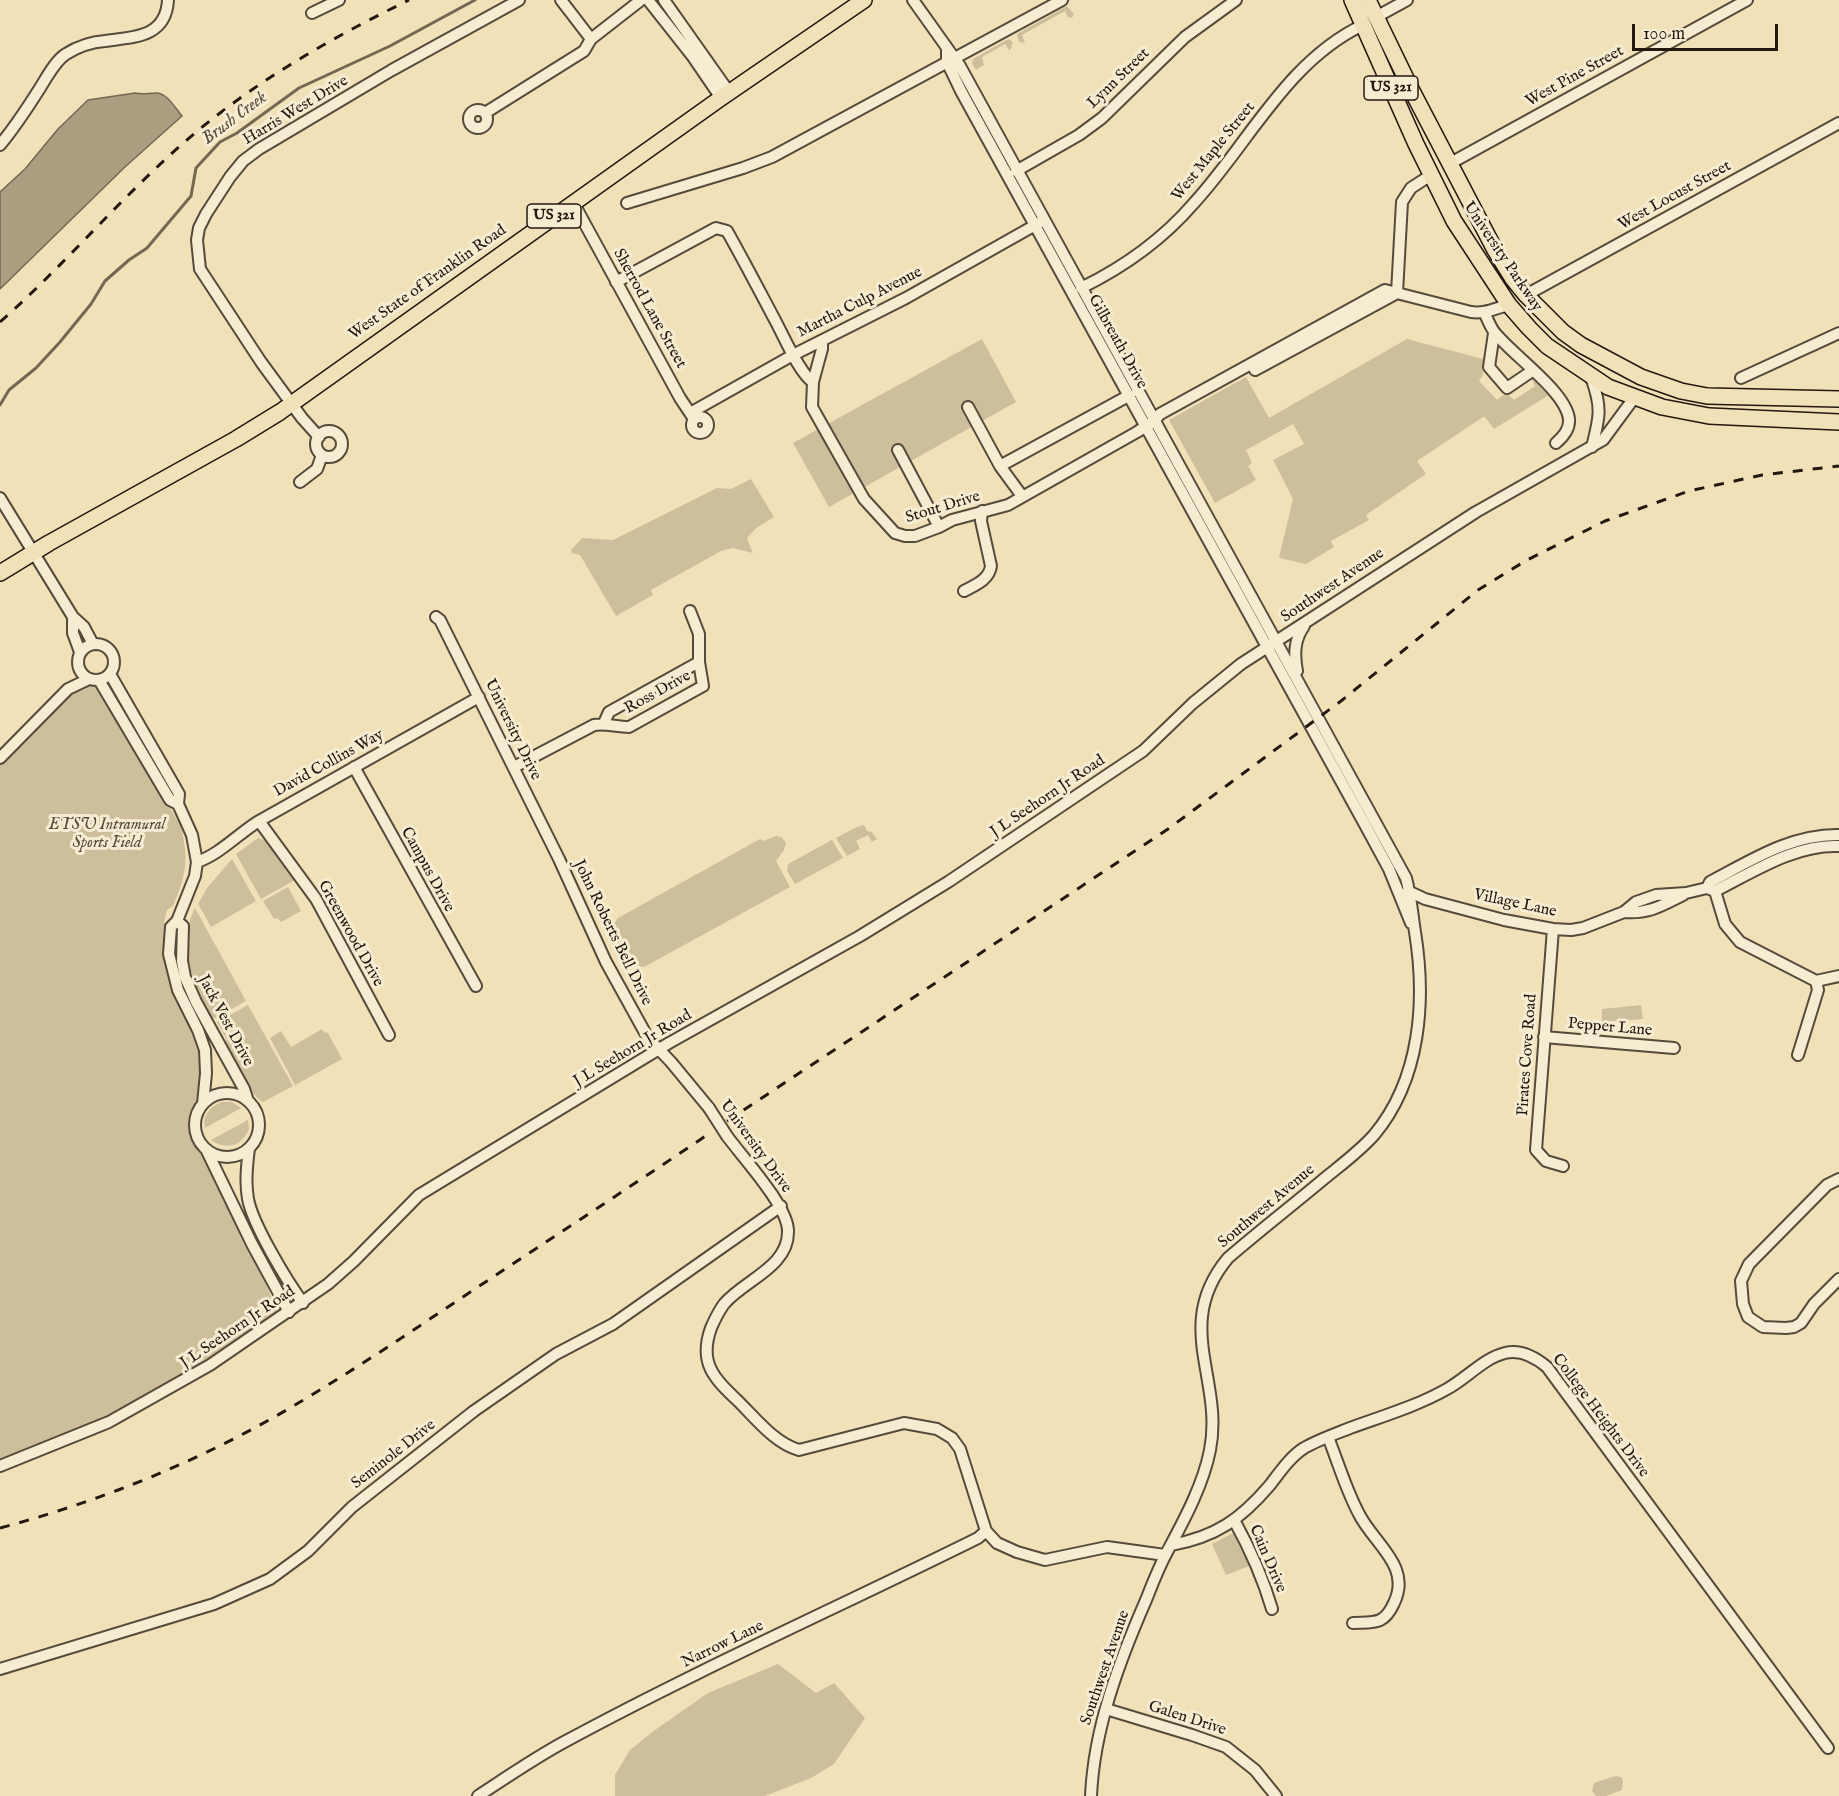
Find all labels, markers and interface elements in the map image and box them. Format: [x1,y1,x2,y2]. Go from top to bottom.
scale bar [1635,12,1780,50]
text: 100 m [1643,23,1685,46]
street label: West Pine Street [1523,42,1627,112]
street label: Lynn Street [1084,45,1154,113]
street label: Harris West Drive [240,72,352,150]
road number: US 321 [1364,76,1418,100]
water label: Brush Creek [198,88,272,150]
street label: West Maple Street [1168,99,1260,205]
street label: West Locust Street [1615,157,1735,235]
street label: University Parkway [1458,198,1546,316]
road number: US 321 [527,204,581,228]
street label: West State of Franklin Road [346,221,510,345]
street label: Sherrod Lane Street [608,246,690,372]
street label: Martha Culp Avenue [794,263,926,343]
street label: Gilbreath Drive [1083,292,1151,392]
street label: Stout Drive [903,488,983,528]
street label: Southwest Avenue [1278,544,1388,628]
street label: Ross Drive [622,667,694,719]
street label: University Drive [479,676,545,784]
street label: David Collins Way [271,726,387,802]
street label: J L Seehorn Jr Road [987,751,1109,843]
park label: ETSU Intramural Sports Field [49,816,165,854]
street label: Campus Drive [396,824,458,916]
street label: John Roberts Bell Drive [568,857,656,1009]
street label: Greenwood Drive [313,878,387,990]
street label: Village Lane [1472,886,1558,922]
street label: Jack Vest Drive [193,972,257,1070]
street label: Pirates Cove Road [1514,993,1542,1117]
street label: J L Seehorn Jr Road [570,1006,696,1092]
street label: Pepper Lane [1567,1015,1653,1041]
street label: University Drive [715,1097,795,1197]
street label: Southwest Avenue [1215,1161,1319,1253]
street label: J L Seehorn Jr Road [177,1282,299,1374]
street label: College Heights Drive [1547,1350,1653,1482]
street label: Seminole Drive [348,1416,440,1494]
street label: Cain Drive [1244,1522,1290,1596]
street label: Southwest Avenue [1077,1608,1135,1728]
street label: Narrow Lane [679,1617,767,1673]
street label: Galen Drive [1146,1697,1228,1741]

